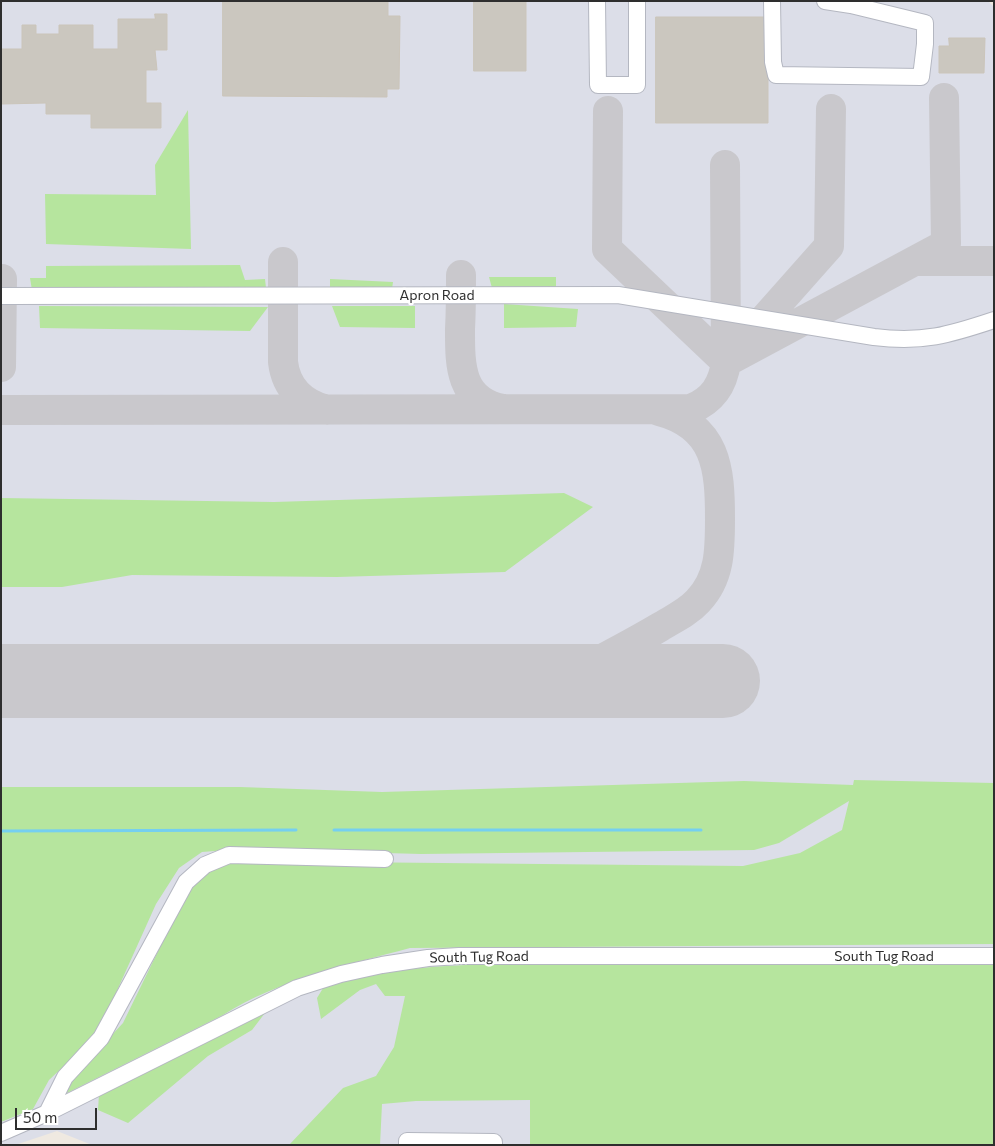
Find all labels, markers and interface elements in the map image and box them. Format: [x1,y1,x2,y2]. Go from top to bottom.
street label: Apron Road [399,287,475,303]
street label: South Tug Road [429,948,529,966]
street label: South Tug Road [834,948,934,964]
scale bar [18,1098,100,1130]
text: 50 m [23,1108,57,1126]

